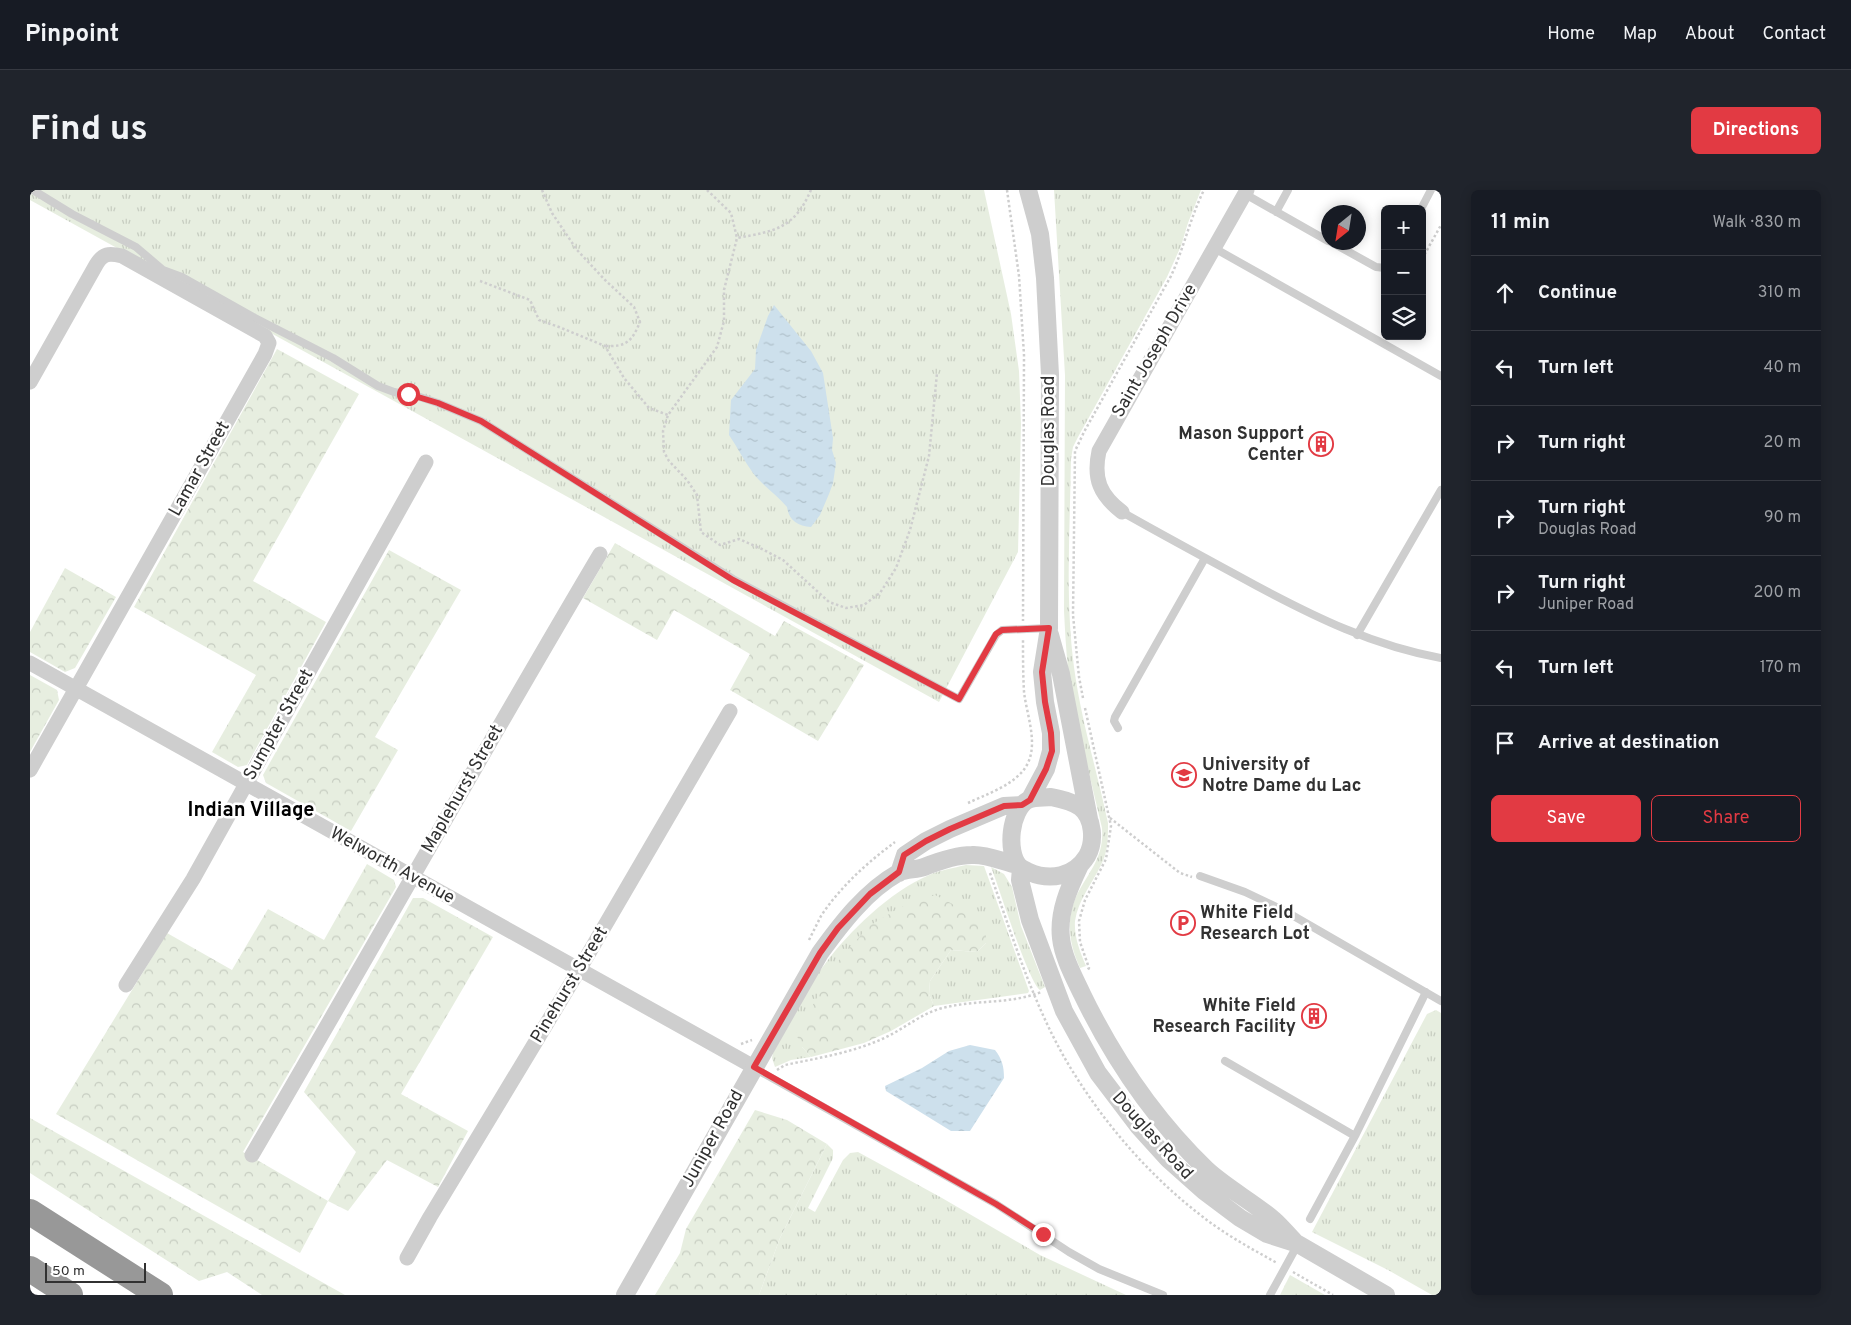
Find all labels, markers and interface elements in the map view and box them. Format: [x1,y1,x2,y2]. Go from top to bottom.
text: Pinpoint [25,20,119,50]
text: Home [1547,23,1595,46]
text: Map [1623,23,1657,46]
text: About [1685,23,1734,46]
text: Contact [1762,23,1826,46]
button: Directions [1691,107,1821,154]
text: Find us [30,108,148,152]
north arrow [1321,205,1366,250]
map controls [1381,205,1426,340]
button: + [1381,205,1426,250]
text: 11 min [1491,209,1550,236]
text: Walk · 830 m [1713,213,1801,233]
button: − [1381,250,1426,295]
icon: ahead [1491,279,1519,307]
street label: Saint Joseph Drive [1107,280,1203,422]
text: Continue [1538,281,1617,305]
text: 310 m [1758,283,1801,303]
button: layers [1381,295,1426,340]
icon: left [1491,354,1519,382]
text: Turn left [1538,356,1614,380]
text: 40 m [1763,358,1801,378]
street label: Douglas Road [1038,376,1061,486]
route start [397,383,420,406]
street label: Lamar Street [164,417,236,521]
place label: Mason Support Center [1178,423,1304,467]
icon: right [1491,429,1519,457]
building icon: Mason Support Center [1308,431,1334,457]
text: Turn right [1538,431,1626,455]
text: 20 m [1764,433,1801,453]
text: Turn right [1538,496,1626,520]
icon: right [1491,504,1519,532]
text: 90 m [1764,508,1801,528]
text: Douglas Road [1538,520,1637,540]
text: Turn right [1538,571,1626,595]
icon: right [1491,579,1519,607]
text: 200 m [1753,583,1801,603]
text: Juniper Road [1538,595,1634,615]
icon: left [1491,654,1519,682]
text: Turn left [1538,656,1614,680]
text: 170 m [1760,658,1801,678]
street label: Sumpter Street [239,665,319,785]
street label: Maplehurst Street [417,721,509,857]
icon: arrive [1491,729,1519,757]
text: Arrive at destination [1538,731,1719,755]
place label: University of Notre Dame du Lac [1202,754,1361,798]
school or university icon: University of Notre Dame du Lac [1171,762,1197,788]
button: Save [1491,795,1641,842]
button: Share [1651,795,1801,842]
district label: Indian Village [188,798,315,824]
street label: Welworth Avenue [325,822,459,910]
place label: White Field Research Lot [1200,902,1310,946]
parking icon: White Field Research Lot [1170,910,1196,936]
street label: Pinehurst Street [526,922,614,1048]
place label: White Field Research Facility [1153,995,1296,1039]
building icon: White Field Research Facility [1301,1003,1327,1029]
street label: Juniper Road [677,1086,749,1192]
street label: Douglas Road [1106,1087,1198,1185]
route end [1032,1223,1055,1246]
scale bar [45,1260,146,1283]
text: 50 m [52,1263,85,1280]

